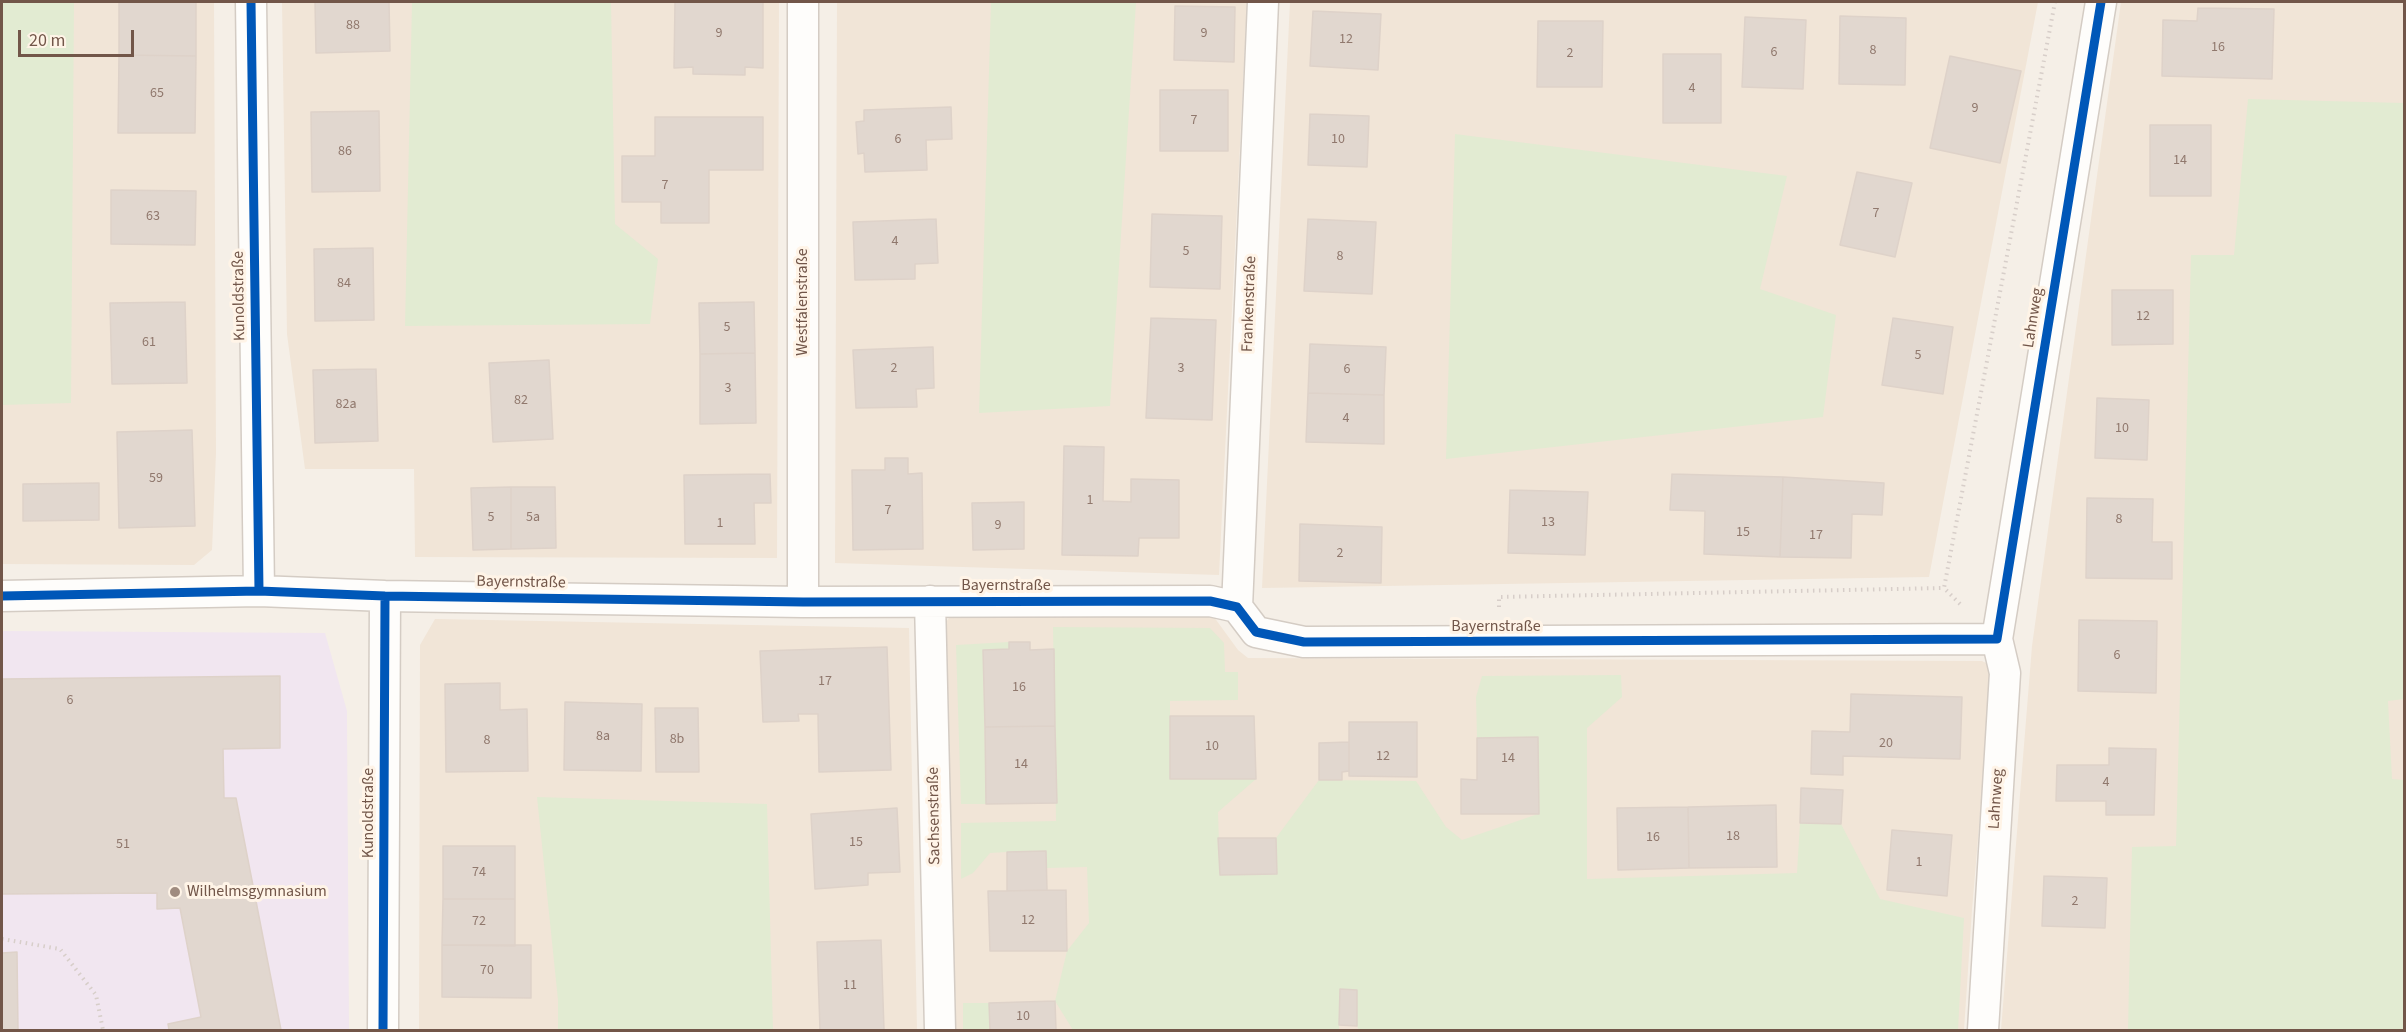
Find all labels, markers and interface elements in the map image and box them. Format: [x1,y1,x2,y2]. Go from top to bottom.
scale bar [21,18,136,56]
house number: 88 [346,18,360,34]
house number: 9 [716,26,722,42]
house number: 9 [1201,26,1207,42]
text: 20 m [29,28,65,53]
house number: 12 [1339,32,1353,48]
house number: 16 [2211,40,2225,56]
house number: 8 [1870,43,1876,59]
house number: 6 [1771,45,1777,61]
house number: 2 [1567,46,1573,62]
house number: 4 [1689,81,1695,97]
house number: 65 [150,86,164,102]
house number: 9 [1972,101,1978,117]
house number: 7 [1191,113,1197,129]
house number: 6 [895,132,901,148]
house number: 10 [1331,132,1345,148]
house number: 86 [338,144,352,160]
house number: 14 [2173,153,2187,169]
house number: 7 [662,178,668,194]
house number: 7 [1873,206,1879,222]
house number: 63 [146,209,160,225]
house number: 4 [892,234,898,250]
house number: 5 [1183,244,1189,260]
street label: Westfalenstraße [793,248,813,356]
house number: 8 [1337,249,1343,265]
street label: Kunoldstraße [230,251,250,341]
street label: Frankenstraße [1239,256,1261,352]
house number: 84 [337,276,351,292]
street label: Lahnweg [2020,287,2048,349]
house number: 12 [2136,309,2150,325]
house number: 5 [724,320,730,336]
house number: 61 [142,335,156,351]
house number: 5 [1915,348,1921,364]
house number: 2 [891,361,897,377]
house number: 3 [1178,361,1184,377]
house number: 6 [1344,362,1350,378]
house number: 3 [725,381,731,397]
house number: 82 [514,393,528,409]
house number: 82a [336,397,356,413]
house number: 4 [1343,411,1349,427]
house number: 10 [2115,421,2129,437]
house number: 59 [149,471,163,487]
house number: 1 [1087,493,1093,509]
house number: 7 [885,503,891,519]
house number: 5 [488,510,494,526]
house number: 5a [526,510,540,526]
house number: 8 [2116,512,2122,528]
house number: 13 [1541,515,1555,531]
house number: 1 [717,516,723,532]
house number: 9 [995,518,1001,534]
house number: 15 [1736,525,1750,541]
house number: 17 [1809,528,1823,544]
house number: 2 [1337,546,1343,562]
street label: Bayernstraße [476,573,566,593]
street label: Bayernstraße [961,576,1051,596]
street label: Bayernstraße [1451,617,1541,637]
house number: 6 [2114,648,2120,664]
house number: 17 [818,674,832,690]
house number: 16 [1012,680,1026,696]
house number: 6 [67,693,73,709]
house number: 8a [596,729,610,745]
house number: 8b [670,732,684,748]
house number: 8 [484,733,490,749]
house number: 20 [1879,736,1893,752]
house number: 10 [1205,739,1219,755]
house number: 12 [1376,749,1390,765]
house number: 14 [1501,751,1515,767]
house number: 14 [1014,757,1028,773]
street label: Sachsenstraße [925,767,945,865]
street label: Kunoldstraße [359,768,379,858]
street label: Lahnweg [1985,768,2009,830]
house number: 4 [2103,775,2109,791]
house number: 18 [1726,829,1740,845]
house number: 16 [1646,830,1660,846]
house number: 15 [849,835,863,851]
house number: 51 [116,837,130,853]
house number: 1 [1916,855,1922,871]
house number: 74 [472,865,486,881]
place label: Wilhelmsgymnasium [187,882,327,902]
marker: Wilhelmsgymnasium [168,885,182,899]
house number: 2 [2072,894,2078,910]
house number: 12 [1021,913,1035,929]
house number: 72 [472,914,486,930]
house number: 70 [480,963,494,979]
house number: 11 [843,978,857,994]
house number: 10 [1016,1009,1030,1025]

